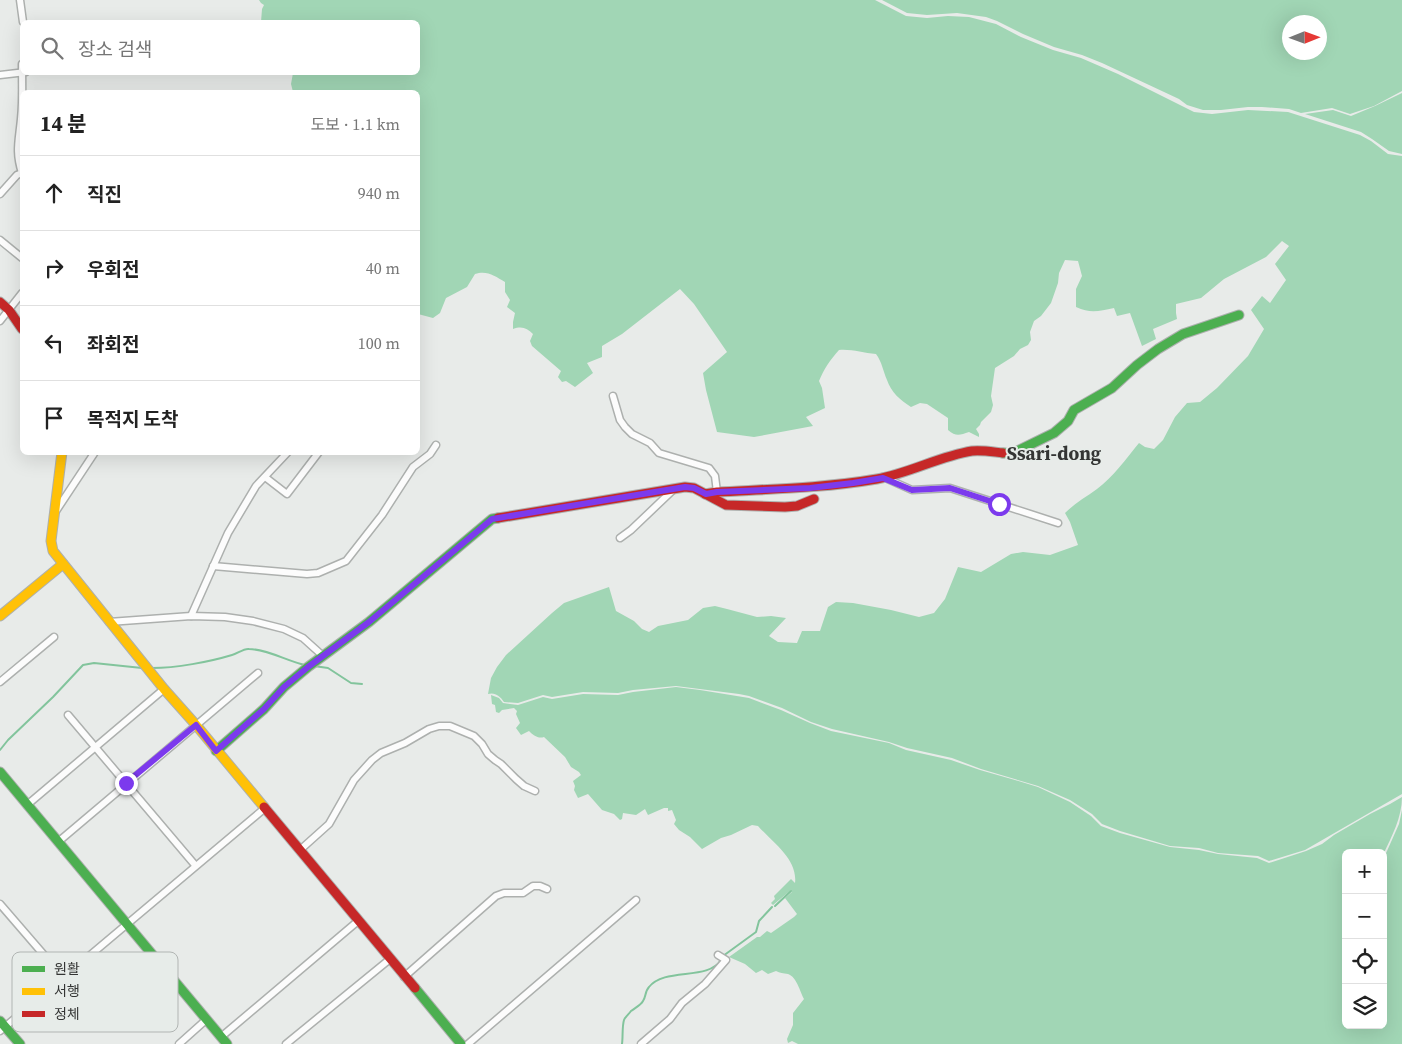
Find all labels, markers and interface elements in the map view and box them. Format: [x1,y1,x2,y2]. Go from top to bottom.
north arrow [1282,15,1327,60]
search box [20,20,420,75]
icon: search [38,34,66,62]
text: 장소 검색 [78,36,152,62]
text: 14 분 [40,109,87,138]
text: 도보 · 1.1 km [311,113,400,135]
icon: ahead [40,179,68,207]
text: 직진 [87,181,122,207]
text: 940 m [358,182,400,204]
icon: right [40,254,68,282]
text: 우회전 [87,256,139,282]
text: 40 m [366,257,400,279]
icon: left [40,329,68,357]
text: 좌회전 [87,331,139,357]
text: 100 m [358,332,400,354]
icon: arrive [40,404,68,432]
text: 목적지 도착 [87,406,178,432]
district label: Ssari-dong [1007,440,1102,466]
route start [988,493,1011,516]
route end [115,772,138,795]
map controls [1342,849,1387,1029]
button: + [1342,849,1387,894]
button: − [1342,894,1387,939]
button: locate [1342,939,1387,984]
legend [12,952,178,1032]
text: 원활 [54,959,80,979]
text: 서행 [54,981,80,1001]
button: layers [1342,984,1387,1029]
text: 정체 [54,1004,80,1024]

